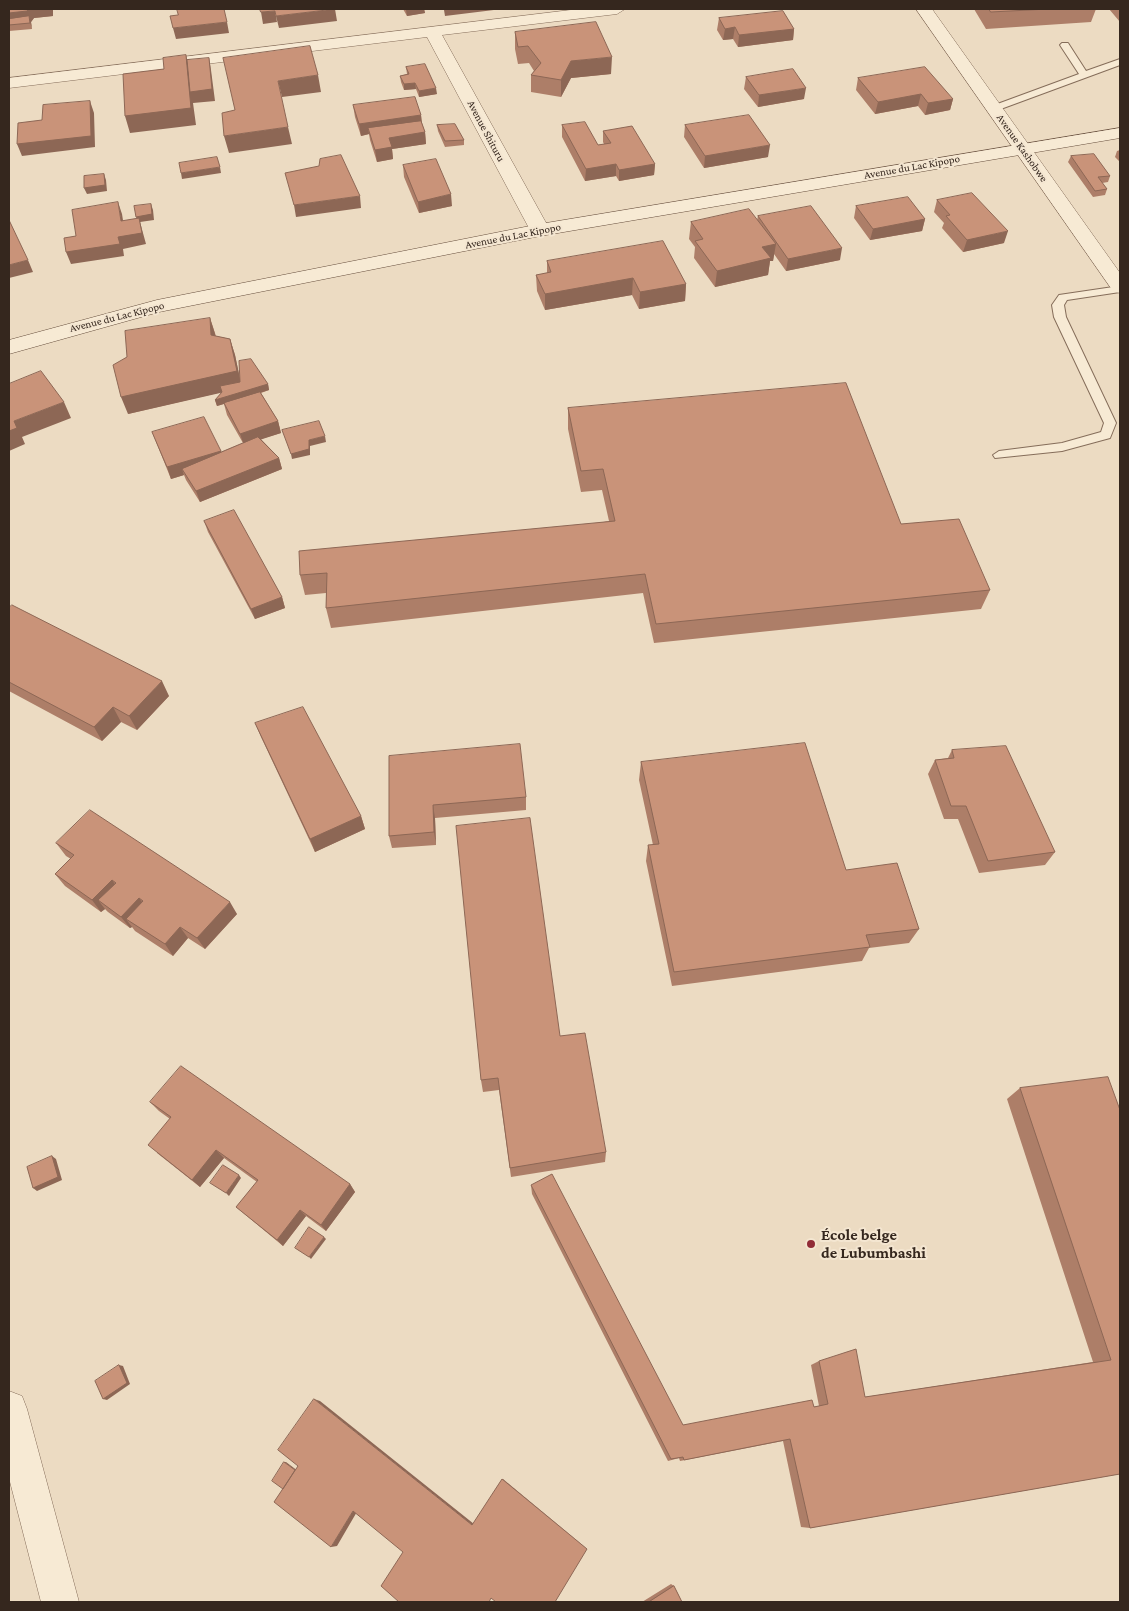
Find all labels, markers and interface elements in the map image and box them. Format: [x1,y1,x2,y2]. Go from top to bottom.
street label: Avenue Shituru [464,98,508,164]
street label: Avenue Kashobwe [994,111,1050,185]
street label: Avenue du Lac Kipopo [863,152,961,182]
street label: Avenue du Lac Kipopo [464,220,562,252]
street label: Avenue du Lac Kipopo [68,299,166,335]
place label: École belge de Lubumbashi [821,1225,926,1263]
marker: École belge de Lubumbashi [805,1238,817,1250]

